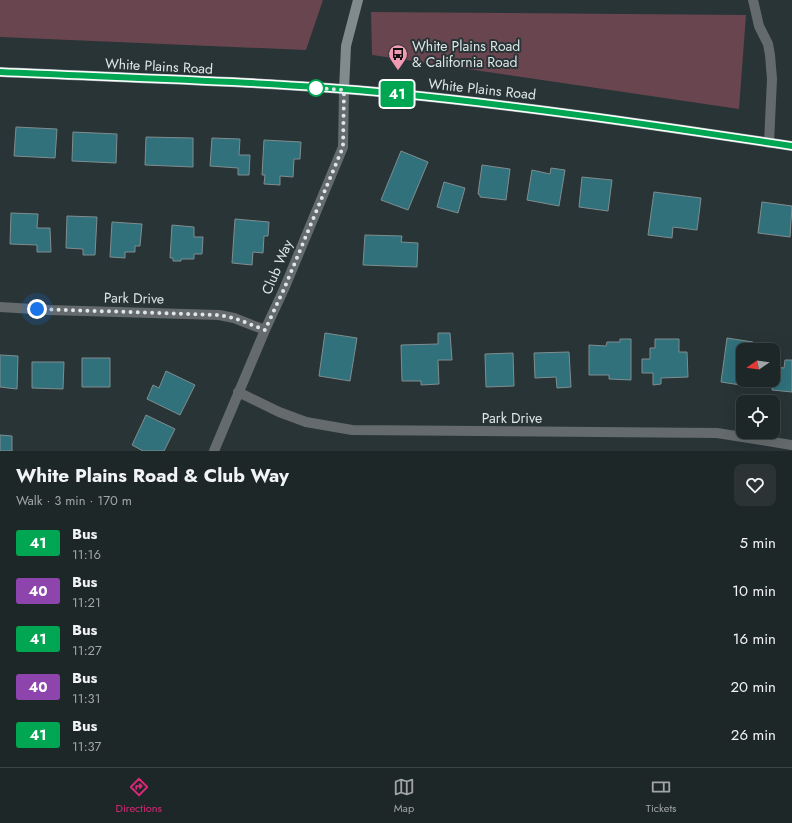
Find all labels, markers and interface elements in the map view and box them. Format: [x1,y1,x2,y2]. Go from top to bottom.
place label: White Plains Road & California Road [412,36,520,72]
bus stop icon: White Plains Road & California Road [387,43,409,71]
street label: White Plains Road [104,53,214,79]
street label: White Plains Road [427,73,537,105]
unlabelled marker [307,79,325,97]
line badge: 41 [379,81,415,107]
text: 41 [389,84,405,104]
street label: Club Way [257,236,298,297]
street label: Park Drive [104,287,164,309]
your location [27,299,47,319]
north arrow [736,343,780,387]
map controls [736,343,780,439]
button: locate [736,395,780,439]
street label: Park Drive [482,408,542,428]
text: White Plains Road & Club Way [16,462,289,489]
button: heart [734,464,776,506]
text: Walk · 3 min · 170 m [16,491,132,510]
text: Bus [72,523,97,545]
text: 5 min [740,532,776,554]
text: 41 [30,533,46,553]
text: 11:16 [72,545,101,564]
text: Bus [72,571,97,593]
text: 10 min [732,580,776,602]
text: 40 [28,581,48,601]
text: 11:21 [72,593,101,612]
text: Bus [72,619,97,641]
text: 16 min [733,628,776,650]
text: 41 [30,629,46,649]
text: 11:27 [72,641,102,660]
text: Bus [72,667,97,689]
text: 20 min [730,676,776,698]
text: 40 [28,677,48,697]
text: 11:31 [72,689,101,708]
text: Bus [72,715,97,737]
text: 26 min [731,724,776,746]
text: 41 [30,725,46,745]
text: 11:37 [72,737,101,756]
tab: Directions [115,776,162,816]
tab: Map [393,776,415,816]
tab: Tickets [646,776,677,816]

